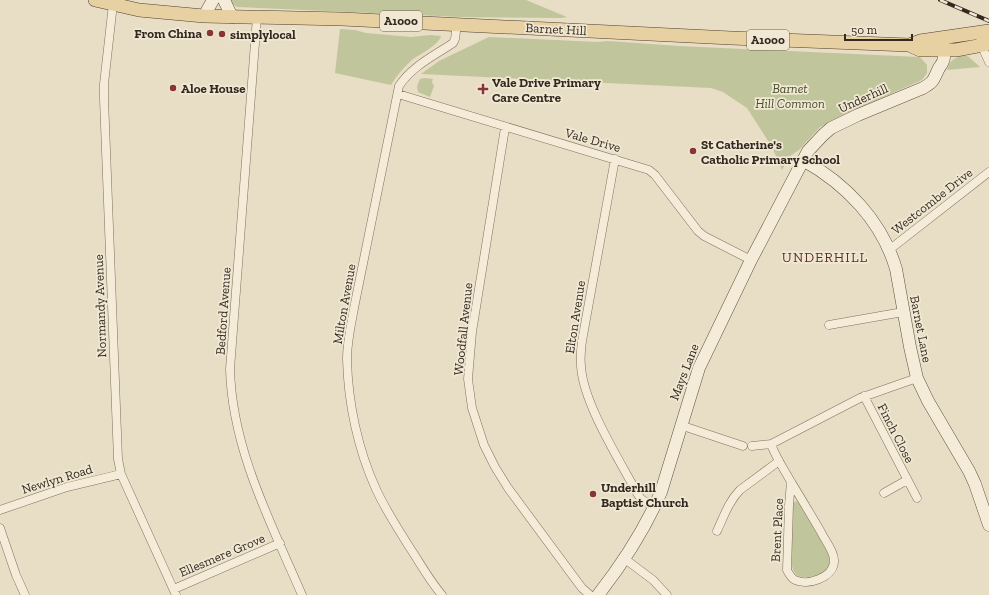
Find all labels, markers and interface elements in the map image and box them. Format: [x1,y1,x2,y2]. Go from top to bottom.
road number: A1000 [380,11,422,31]
scale bar [845,16,912,42]
street label: Barnet Hill [525,20,588,38]
text: 50 m [851,23,878,37]
place label: From China [134,26,202,41]
place label: simplylocal [230,27,296,42]
marker: From China [205,28,215,38]
marker: simplylocal [217,29,227,39]
road number: A1000 [747,30,789,50]
place label: Vale Drive Primary Care Centre [492,75,601,105]
street label: Underhill [836,80,891,116]
place label: Aloe House [181,81,246,96]
park label: Barnet Hill Common [755,81,825,111]
marker: Aloe House [168,83,178,93]
marker: Vale Drive Primary Care Centre [477,83,489,95]
street label: Vale Drive [563,125,622,155]
place label: St Catherine's Catholic Primary School [701,137,840,167]
marker: St Catherine's Catholic Primary School [688,146,698,156]
street label: Westcombe Drive [889,165,975,237]
district label: UNDERHILL [782,249,868,266]
street label: Normandy Avenue [91,254,109,358]
street label: Milton Avenue [330,263,358,345]
street label: Bedford Avenue [212,266,234,356]
street label: Elton Avenue [562,279,588,355]
street label: Woodfall Avenue [451,282,475,376]
street label: Barnet Lane [907,294,935,364]
street label: Mays Lane [666,342,702,402]
street label: Finch Close [875,401,917,465]
street label: Newlyn Road [20,461,94,497]
place label: Underhill Baptist Church [601,480,689,510]
marker: Underhill Baptist Church [588,489,598,499]
street label: Brent Place [768,498,786,562]
street label: Ellesmere Grove [177,530,267,580]

